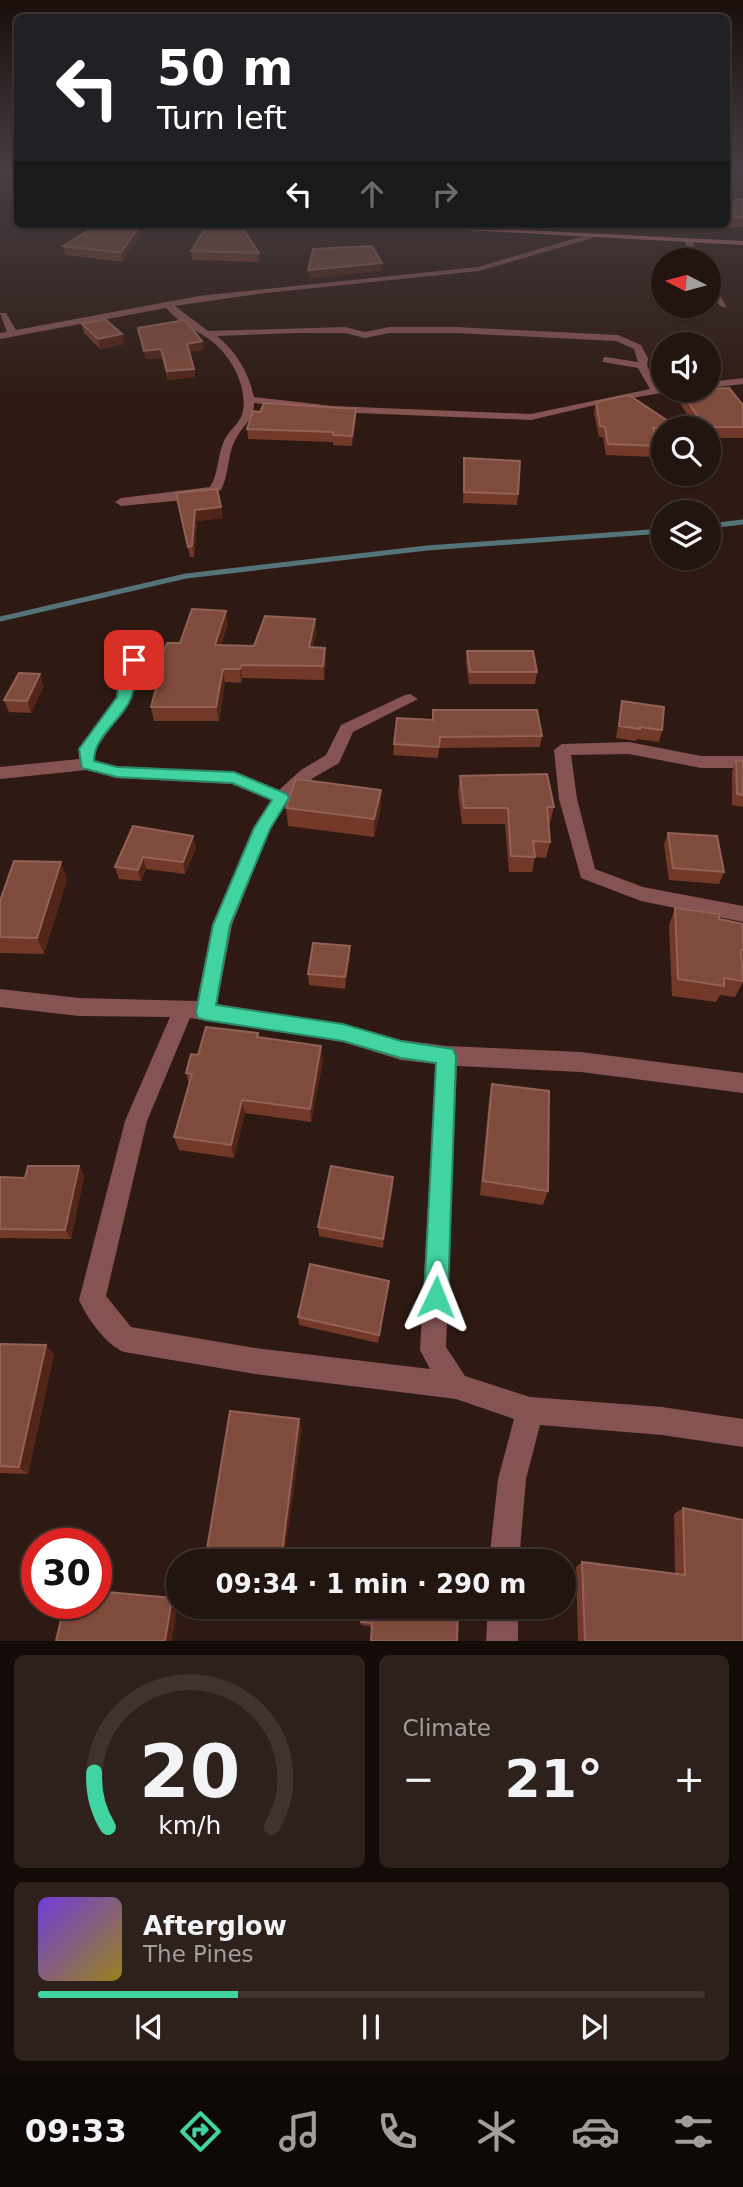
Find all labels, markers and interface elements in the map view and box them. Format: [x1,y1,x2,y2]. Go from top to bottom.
text: 50 m [157,40,293,97]
icon: left [42,42,133,133]
text: Turn left [157,99,287,137]
icon: left [280,175,318,213]
icon: ahead [353,175,391,213]
icon: right [426,175,464,213]
north arrow [651,248,721,318]
map controls [651,248,721,570]
button: sound [651,332,721,402]
button: search [651,416,721,486]
button: layers [651,500,721,570]
pin [104,630,164,690]
icon: arrive [115,641,153,679]
position arrow [399,1260,473,1334]
speed limit sign: 30 [21,1528,112,1619]
text: 09:34 · 1 min · 290 m [216,1569,526,1599]
text: Climate [403,1715,491,1741]
text: 20 [139,1730,240,1815]
text: 21° [505,1749,603,1809]
text: − [403,1757,434,1801]
text: + [673,1757,705,1801]
text: km/h [158,1811,221,1840]
text: Afterglow [143,1911,287,1941]
text: The Pines [143,1941,254,1967]
icon: previous [130,2008,168,2046]
icon: pause [352,2008,390,2046]
icon: next [575,2008,613,2046]
icon: directions [176,2107,225,2156]
icon: music [275,2107,324,2156]
icon: phone [373,2107,422,2156]
icon: climate [472,2107,521,2156]
icon: car [571,2107,620,2156]
icon: filters [669,2107,718,2156]
text: 09:33 [25,2112,127,2150]

